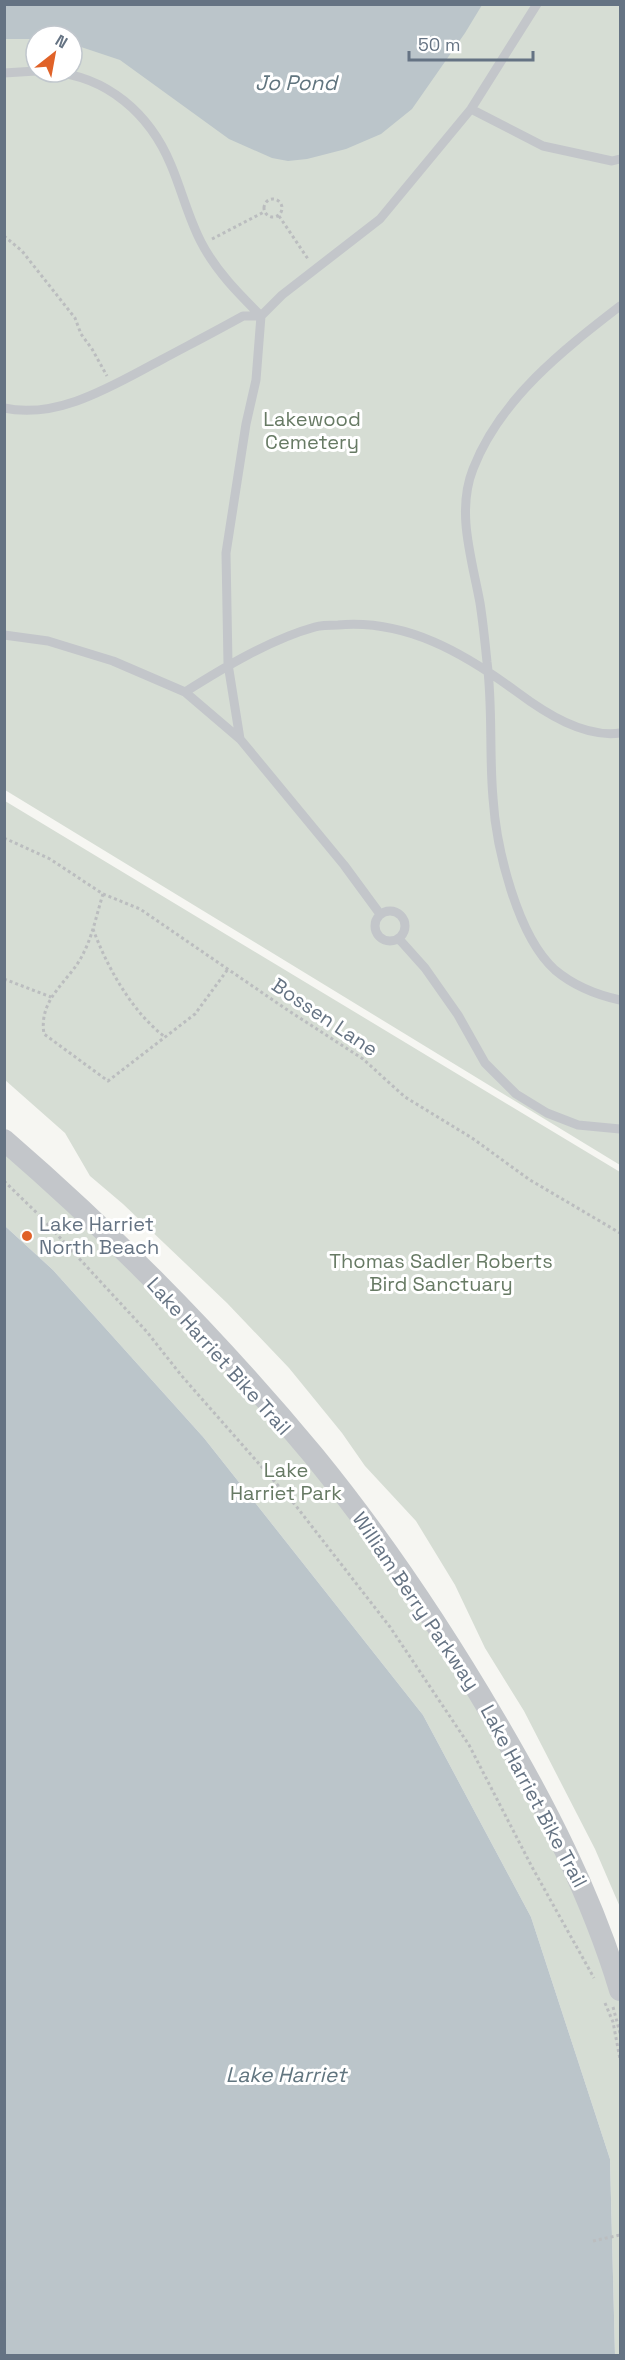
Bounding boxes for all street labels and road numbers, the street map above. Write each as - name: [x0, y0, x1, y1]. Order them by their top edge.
- street label: Bossen Lane: [267, 972, 383, 1062]
- street label: Lake Harriet Bike Trail: [141, 1272, 297, 1440]
- street label: William Berry Parkway: [347, 1507, 485, 1695]
- street label: Lake Harriet Bike Trail: [475, 1700, 593, 1892]

